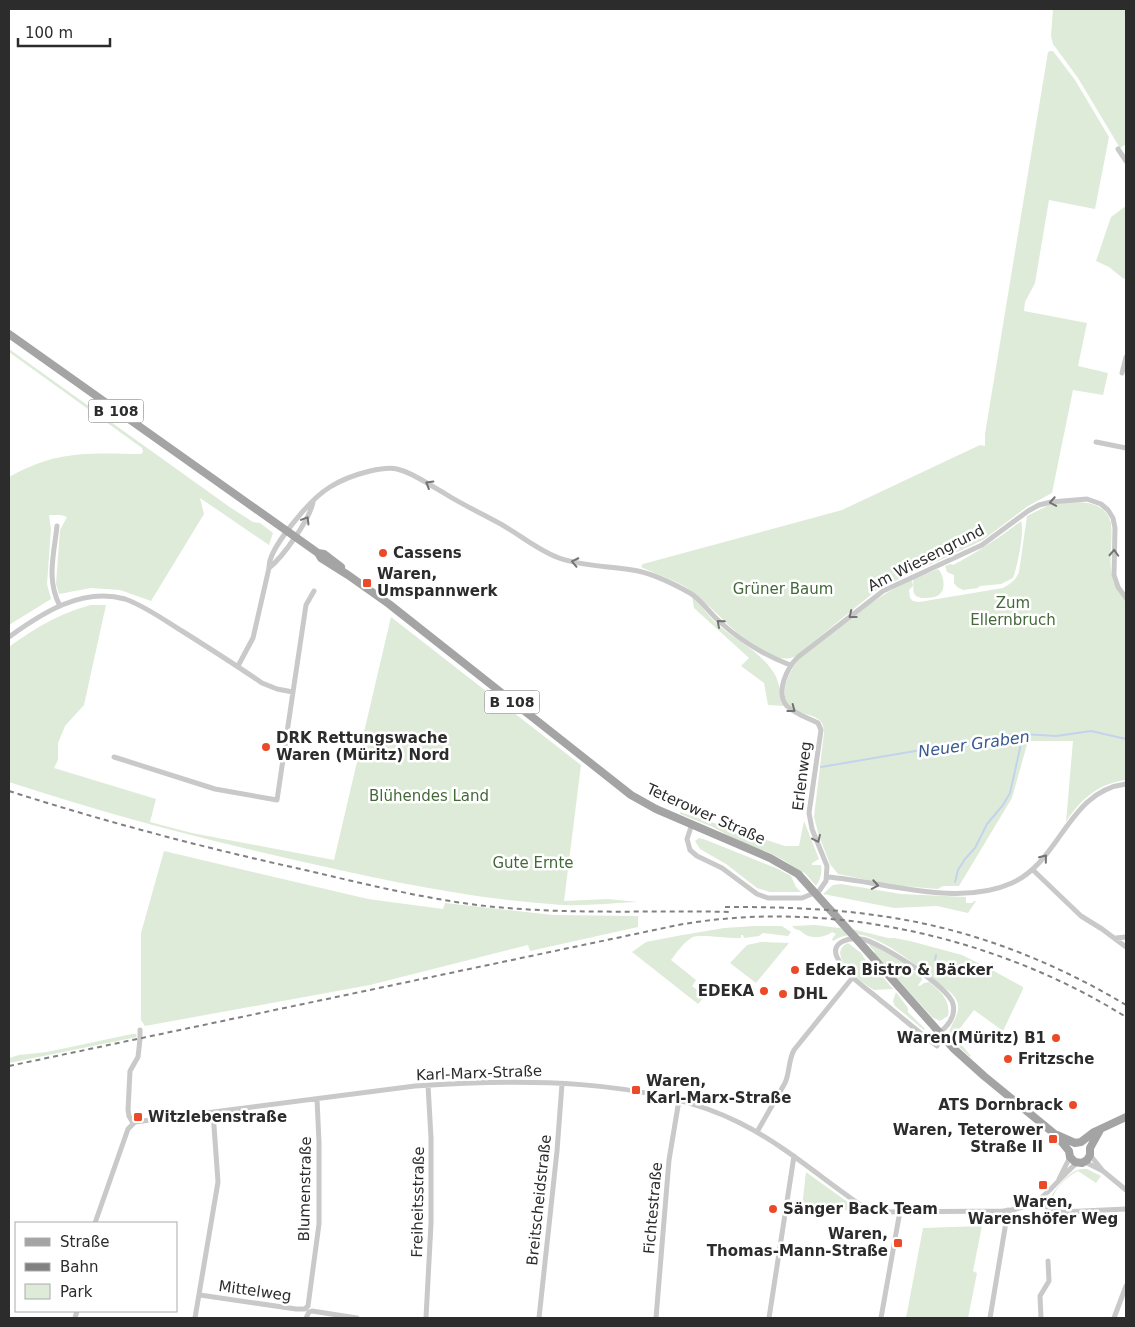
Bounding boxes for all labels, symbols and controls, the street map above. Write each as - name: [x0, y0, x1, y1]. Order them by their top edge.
- scale bar: [18, 15, 110, 47]
- text: 100 m: [25, 24, 73, 42]
- road number: B 108: [88, 400, 144, 422]
- one-way arrow: [425, 481, 434, 491]
- one-way arrow: [1049, 496, 1057, 506]
- one-way arrow: [299, 516, 309, 525]
- street label: Am Wiesengrund: [865, 521, 987, 595]
- place label: Cassens: [393, 544, 462, 562]
- marker: Cassens: [377, 547, 389, 559]
- one-way arrow: [1108, 549, 1119, 557]
- one-way arrow: [571, 557, 580, 568]
- place label: Waren, Umspannwerk: [377, 565, 498, 600]
- marker: Waren, Umspannwerk: [361, 577, 373, 589]
- park label: Grüner Baum: [733, 580, 833, 598]
- park label: Zum Ellernbruch: [970, 594, 1056, 629]
- one-way arrow: [849, 609, 858, 617]
- one-way arrow: [717, 620, 726, 629]
- road number: B 108: [484, 690, 540, 714]
- one-way arrow: [786, 703, 795, 711]
- water label: Neuer Graben: [917, 727, 1031, 761]
- place label: DRK Rettungswache Waren (Müritz) Nord: [276, 729, 450, 764]
- street label: Erlenweg: [789, 740, 815, 812]
- marker: DRK Rettungswache Waren (Müritz) Nord: [260, 741, 272, 753]
- street label: Teterower Straße: [643, 779, 768, 848]
- park label: Blühendes Land: [369, 787, 489, 805]
- one-way arrow: [810, 834, 821, 843]
- park label: Gute Ernte: [492, 854, 574, 872]
- one-way arrow: [1039, 854, 1048, 863]
- one-way arrow: [871, 879, 880, 889]
- place label: Edeka Bistro & Bäcker: [805, 961, 994, 979]
- marker: Edeka Bistro & Bäcker: [789, 964, 801, 976]
- place label: EDEKA: [698, 982, 754, 1000]
- marker: EDEKA: [758, 985, 770, 997]
- place label: DHL: [793, 985, 828, 1003]
- marker: DHL: [777, 988, 789, 1000]
- place label: Waren(Müritz) B1: [897, 1029, 1046, 1047]
- marker: Waren(Müritz) B1: [1050, 1032, 1062, 1044]
- place label: Fritzsche: [1018, 1050, 1094, 1068]
- marker: Fritzsche: [1002, 1053, 1014, 1065]
- street label: Karl-Marx-Straße: [416, 1062, 542, 1084]
- place label: Waren, Karl-Marx-Straße: [646, 1072, 791, 1107]
- marker: Waren, Karl-Marx-Straße: [630, 1084, 642, 1096]
- place label: ATS Dornbrack: [938, 1096, 1064, 1114]
- marker: ATS Dornbrack: [1067, 1099, 1079, 1111]
- place label: Witzlebenstraße: [148, 1108, 287, 1126]
- marker: Witzlebenstraße: [132, 1111, 144, 1123]
- place label: Waren, Teterower Straße II: [893, 1121, 1044, 1156]
- marker: Waren, Teterower Straße II: [1047, 1133, 1059, 1145]
- street label: Breitscheidstraße: [523, 1134, 555, 1266]
- street label: Blumenstraße: [295, 1136, 315, 1242]
- street label: Freiheitsstraße: [408, 1146, 428, 1258]
- street label: Fichtestraße: [640, 1161, 666, 1255]
- marker: Waren, Warenshöfer Weg: [1037, 1179, 1049, 1191]
- place label: Waren, Warenshöfer Weg: [968, 1193, 1118, 1228]
- place label: Sänger Back Team: [783, 1200, 938, 1218]
- marker: Sänger Back Team: [767, 1203, 779, 1215]
- legend: [15, 1222, 178, 1312]
- place label: Waren, Thomas-Mann-Straße: [707, 1225, 888, 1260]
- text: Straße: [60, 1233, 109, 1251]
- marker: Waren, Thomas-Mann-Straße: [892, 1237, 904, 1249]
- text: Bahn: [60, 1258, 99, 1276]
- street label: Mittelweg: [217, 1277, 293, 1305]
- text: Park: [60, 1283, 93, 1301]

